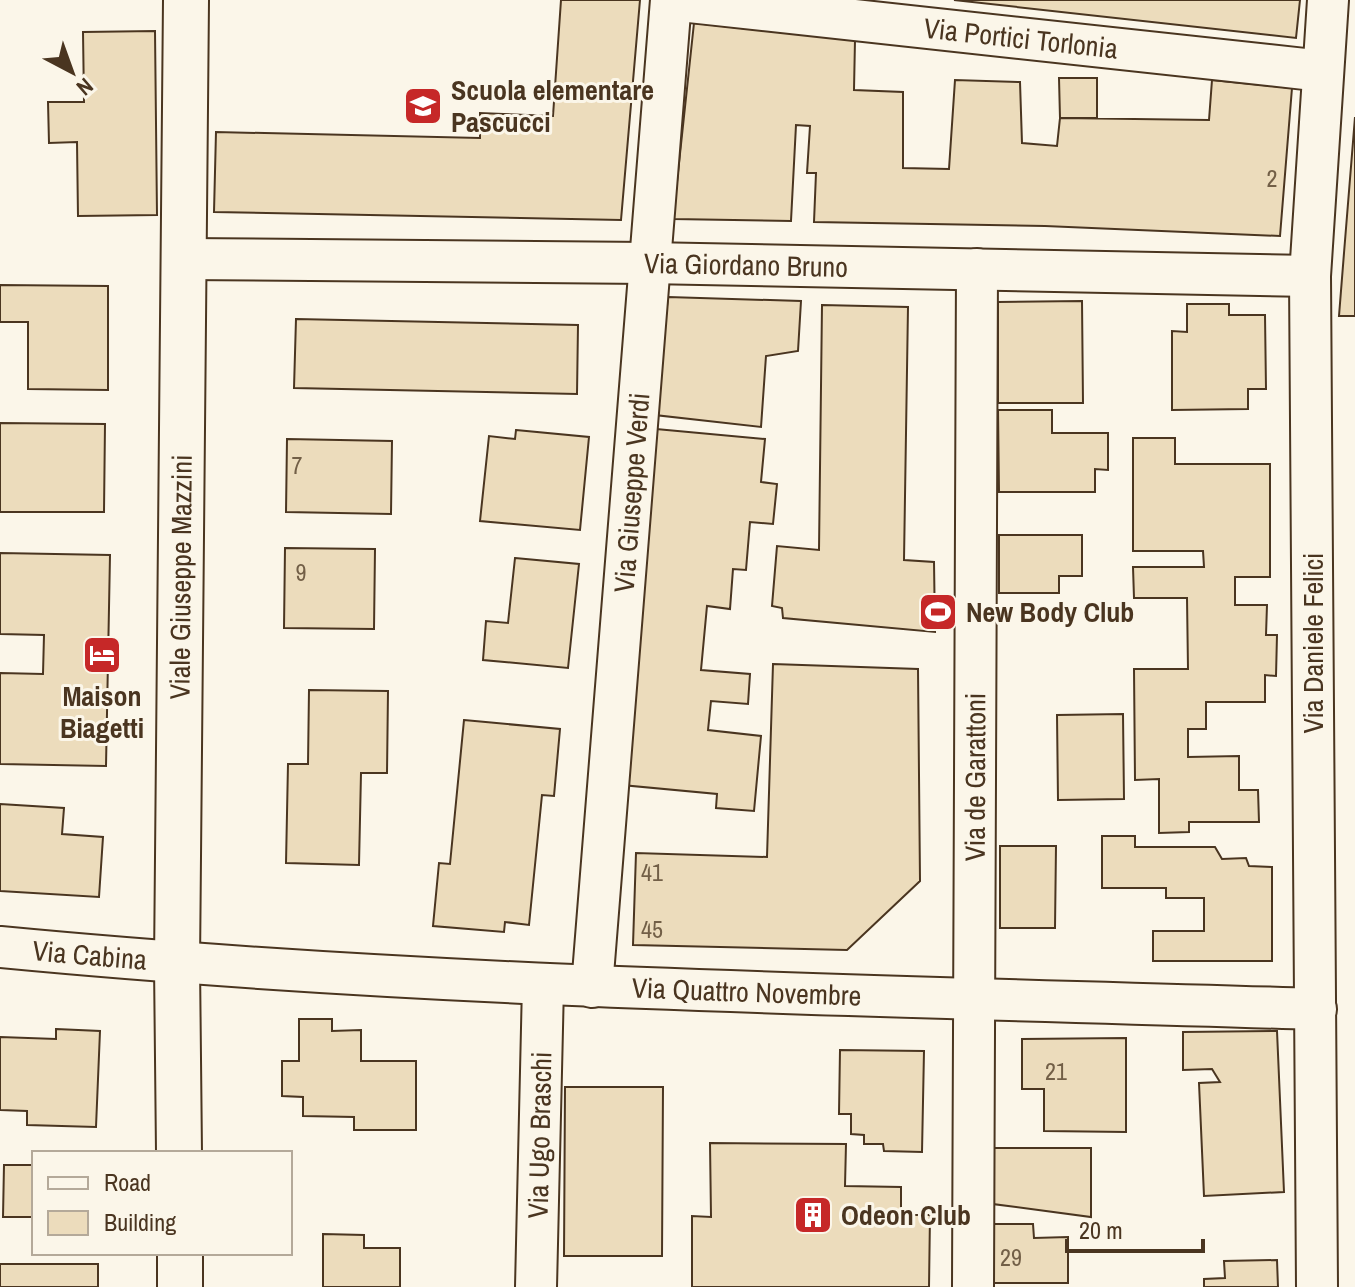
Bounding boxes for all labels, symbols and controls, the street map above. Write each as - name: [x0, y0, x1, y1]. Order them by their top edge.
- street label: Via Portici Torlonia: [922, 9, 1120, 68]
- north arrow: [32, 32, 112, 112]
- text: N: [70, 71, 100, 103]
- place label: Scuola elementare Pascucci: [451, 71, 654, 141]
- school or university icon: Scuola elementare Pascucci: [402, 85, 444, 127]
- house number: 2: [1267, 162, 1277, 194]
- street label: Via Giordano Bruno: [644, 244, 848, 286]
- street label: Via Giuseppe Verdi: [605, 391, 659, 594]
- house number: 7: [292, 449, 303, 481]
- street label: Viale Giuseppe Mazzini: [160, 454, 201, 700]
- street label: Via Daniele Felici: [1294, 553, 1332, 734]
- house number: 9: [296, 556, 306, 588]
- sports icon: New Body Club: [917, 591, 959, 633]
- place label: New Body Club: [966, 593, 1134, 631]
- hotel icon: Maison Biagetti: [81, 634, 123, 676]
- place label: Maison Biagetti: [60, 677, 144, 747]
- street label: Via de Garattoni: [956, 693, 994, 861]
- house number: 41: [641, 856, 663, 888]
- house number: 45: [641, 913, 663, 945]
- street label: Via Cabina: [31, 931, 148, 979]
- street label: Via Quattro Novembre: [631, 969, 862, 1015]
- street label: Via Ugo Braschi: [519, 1051, 560, 1219]
- house number: 21: [1045, 1055, 1067, 1087]
- legend: [32, 1151, 292, 1255]
- text: Road: [104, 1166, 151, 1198]
- building icon: Odeon Club: [792, 1194, 834, 1236]
- place label: Odeon Club: [841, 1196, 971, 1234]
- scale bar: [1067, 1203, 1203, 1253]
- text: Building: [104, 1206, 176, 1238]
- text: 20 m: [1079, 1214, 1123, 1246]
- house number: 29: [1000, 1241, 1022, 1273]

